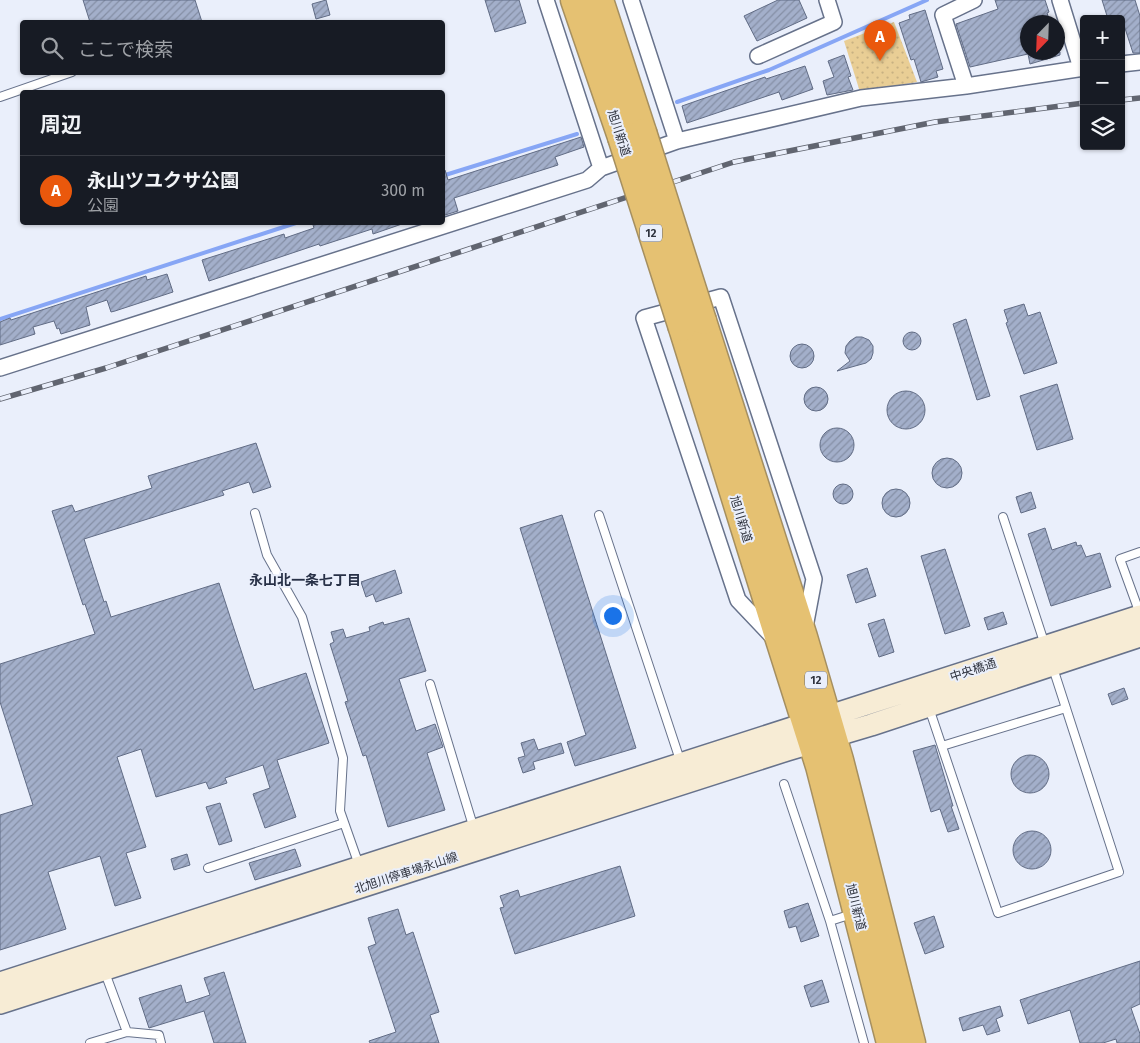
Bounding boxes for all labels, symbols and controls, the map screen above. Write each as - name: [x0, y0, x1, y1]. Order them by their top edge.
- north arrow: [1020, 15, 1065, 60]
- map controls: [1080, 15, 1125, 150]
- button: +: [1080, 15, 1125, 60]
- search box: [20, 20, 445, 75]
- pin: A: [864, 20, 896, 61]
- icon: search: [38, 34, 66, 62]
- text: ここで検索: [78, 38, 173, 61]
- button: −: [1080, 60, 1125, 105]
- button: layers: [1080, 105, 1125, 150]
- street label: 旭川新道: [605, 108, 633, 158]
- text: 周辺: [40, 112, 82, 138]
- text: 永山ツユクサ公園: [87, 169, 239, 192]
- text: A: [51, 181, 61, 200]
- text: 300 m: [381, 181, 425, 200]
- text: 公園: [87, 196, 119, 215]
- road number: 12: [640, 224, 662, 242]
- street label: 旭川新道: [727, 494, 755, 544]
- district label: 永山北一条七丁目: [249, 572, 361, 589]
- your location: [600, 603, 626, 629]
- street label: 中央橋通: [948, 656, 998, 684]
- road number: 12: [805, 672, 827, 688]
- street label: 北旭川停車場永山線: [352, 850, 460, 896]
- street label: 旭川新道: [843, 882, 869, 932]

